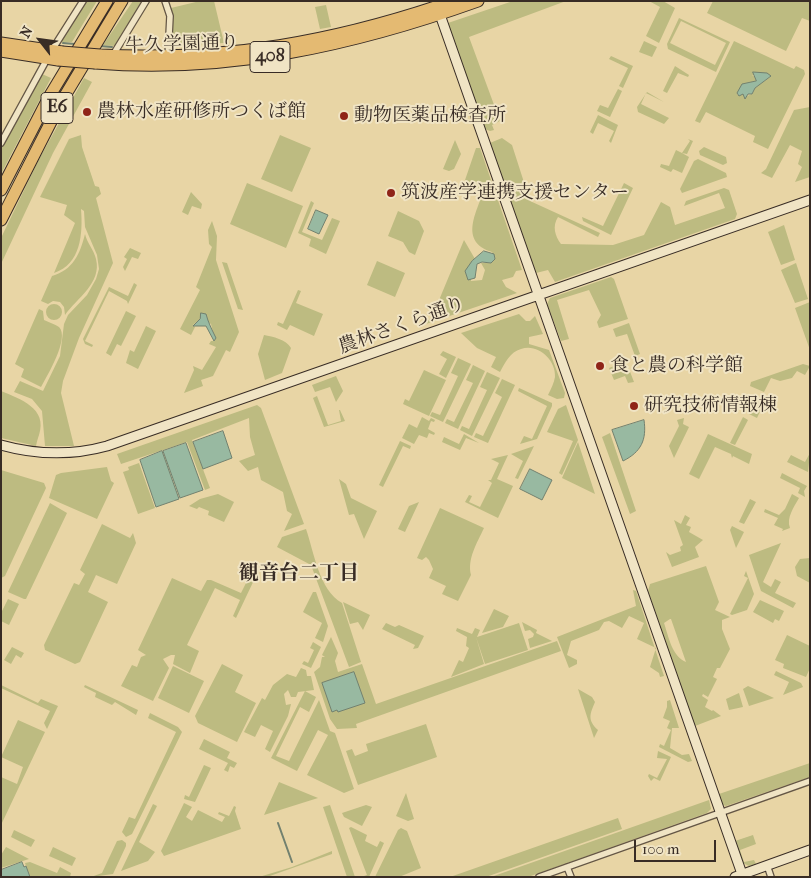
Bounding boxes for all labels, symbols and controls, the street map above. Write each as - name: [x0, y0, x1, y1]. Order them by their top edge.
- north arrow: [15, 15, 65, 65]
- text: N: [17, 23, 37, 41]
- street label: 牛久学園通り: [125, 32, 239, 58]
- road number: 408: [250, 42, 290, 72]
- road number: E6: [41, 92, 73, 124]
- place label: 農林水産研修所つくば館: [97, 101, 306, 123]
- place label: 動物医薬品検査所: [354, 105, 506, 127]
- marker: 農林水産研修所つくば館: [81, 106, 93, 118]
- marker: 動物医薬品検査所: [338, 110, 350, 122]
- place label: 筑波産学連携支援センター: [401, 182, 629, 204]
- marker: 筑波産学連携支援センター: [385, 187, 397, 199]
- street label: 農林さくら通り: [336, 293, 468, 359]
- place label: 食と農の科学館: [610, 355, 743, 377]
- marker: 食と農の科学館: [594, 360, 606, 372]
- place label: 研究技術情報棟: [644, 395, 777, 417]
- marker: 研究技術情報棟: [628, 400, 640, 412]
- district label: 観音台二丁目: [239, 562, 359, 586]
- scale bar: [636, 830, 718, 862]
- text: 100 m: [642, 840, 680, 858]

